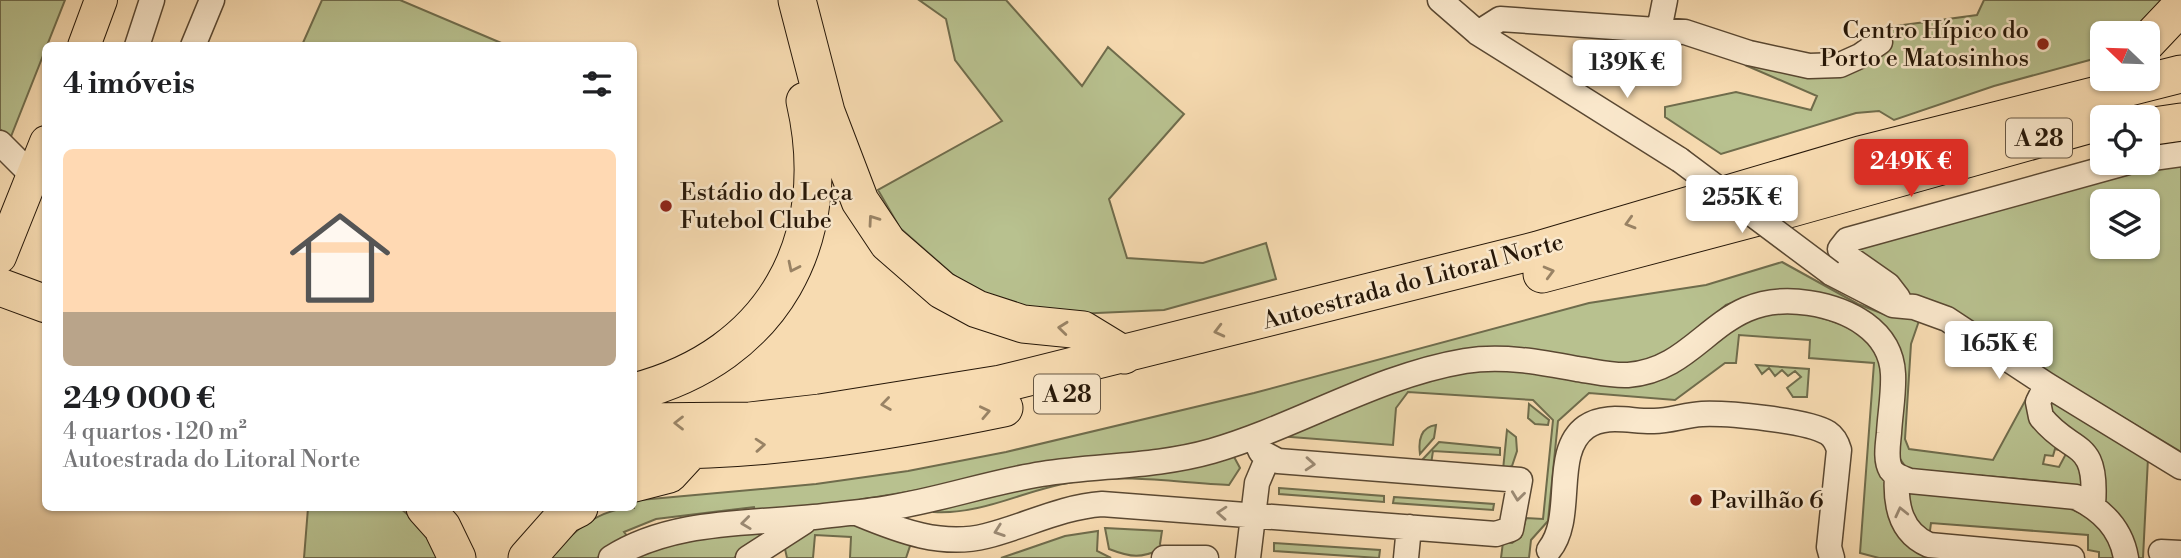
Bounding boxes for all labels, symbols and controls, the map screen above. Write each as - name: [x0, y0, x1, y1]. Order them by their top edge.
- place label: Centro Hípico do Porto e Matosinhos: [1820, 16, 2029, 74]
- north arrow: [2090, 21, 2160, 91]
- map controls: [2090, 21, 2160, 259]
- marker: Centro Hípico do Porto e Matosinhos: [2035, 36, 2051, 52]
- pin: 139K €: [1570, 41, 1684, 100]
- text: 139K €: [1589, 49, 1665, 77]
- text: 4 imóveis: [63, 65, 195, 103]
- icon: filters: [578, 65, 616, 103]
- button: locate: [2090, 105, 2160, 175]
- road number: A 28: [2006, 119, 2072, 158]
- pin: 249K €: [1854, 140, 1968, 199]
- text: 249K €: [1870, 148, 1952, 176]
- pin: 255K €: [1685, 176, 1799, 235]
- place label: Estádio do Leça Futebol Clube: [680, 178, 853, 236]
- text: 255K €: [1702, 184, 1782, 212]
- button: layers: [2090, 189, 2160, 259]
- icon: home: [277, 195, 403, 321]
- marker: Estádio do Leça Futebol Clube: [658, 198, 674, 214]
- one-way arrow: [1625, 214, 1637, 229]
- one-way arrow: [868, 215, 881, 228]
- street label: Autoestrada do Litoral Norte: [1259, 227, 1567, 337]
- one-way arrow: [787, 260, 801, 272]
- one-way arrow: [1543, 266, 1555, 280]
- one-way arrow: [1057, 321, 1068, 336]
- pin: 165K €: [1942, 322, 2056, 381]
- one-way arrow: [1213, 323, 1225, 337]
- text: 165K €: [1961, 330, 2037, 358]
- road number: A 28: [1034, 374, 1100, 414]
- text: 249 000 €: [63, 380, 216, 418]
- one-way arrow: [880, 396, 892, 411]
- one-way arrow: [979, 406, 991, 421]
- one-way arrow: [673, 415, 684, 431]
- text: 4 quartos · 120 m²: [63, 418, 247, 446]
- one-way arrow: [754, 438, 765, 453]
- text: Autoestrada do Litoral Norte: [63, 446, 360, 474]
- one-way arrow: [1305, 456, 1316, 471]
- place label: Pavilhão 6: [1710, 486, 1824, 516]
- one-way arrow: [1511, 490, 1526, 502]
- marker: Pavilhão 6: [1688, 492, 1704, 508]
- one-way arrow: [1216, 506, 1227, 521]
- one-way arrow: [1895, 506, 1909, 518]
- one-way arrow: [740, 515, 752, 530]
- one-way arrow: [993, 523, 1005, 537]

